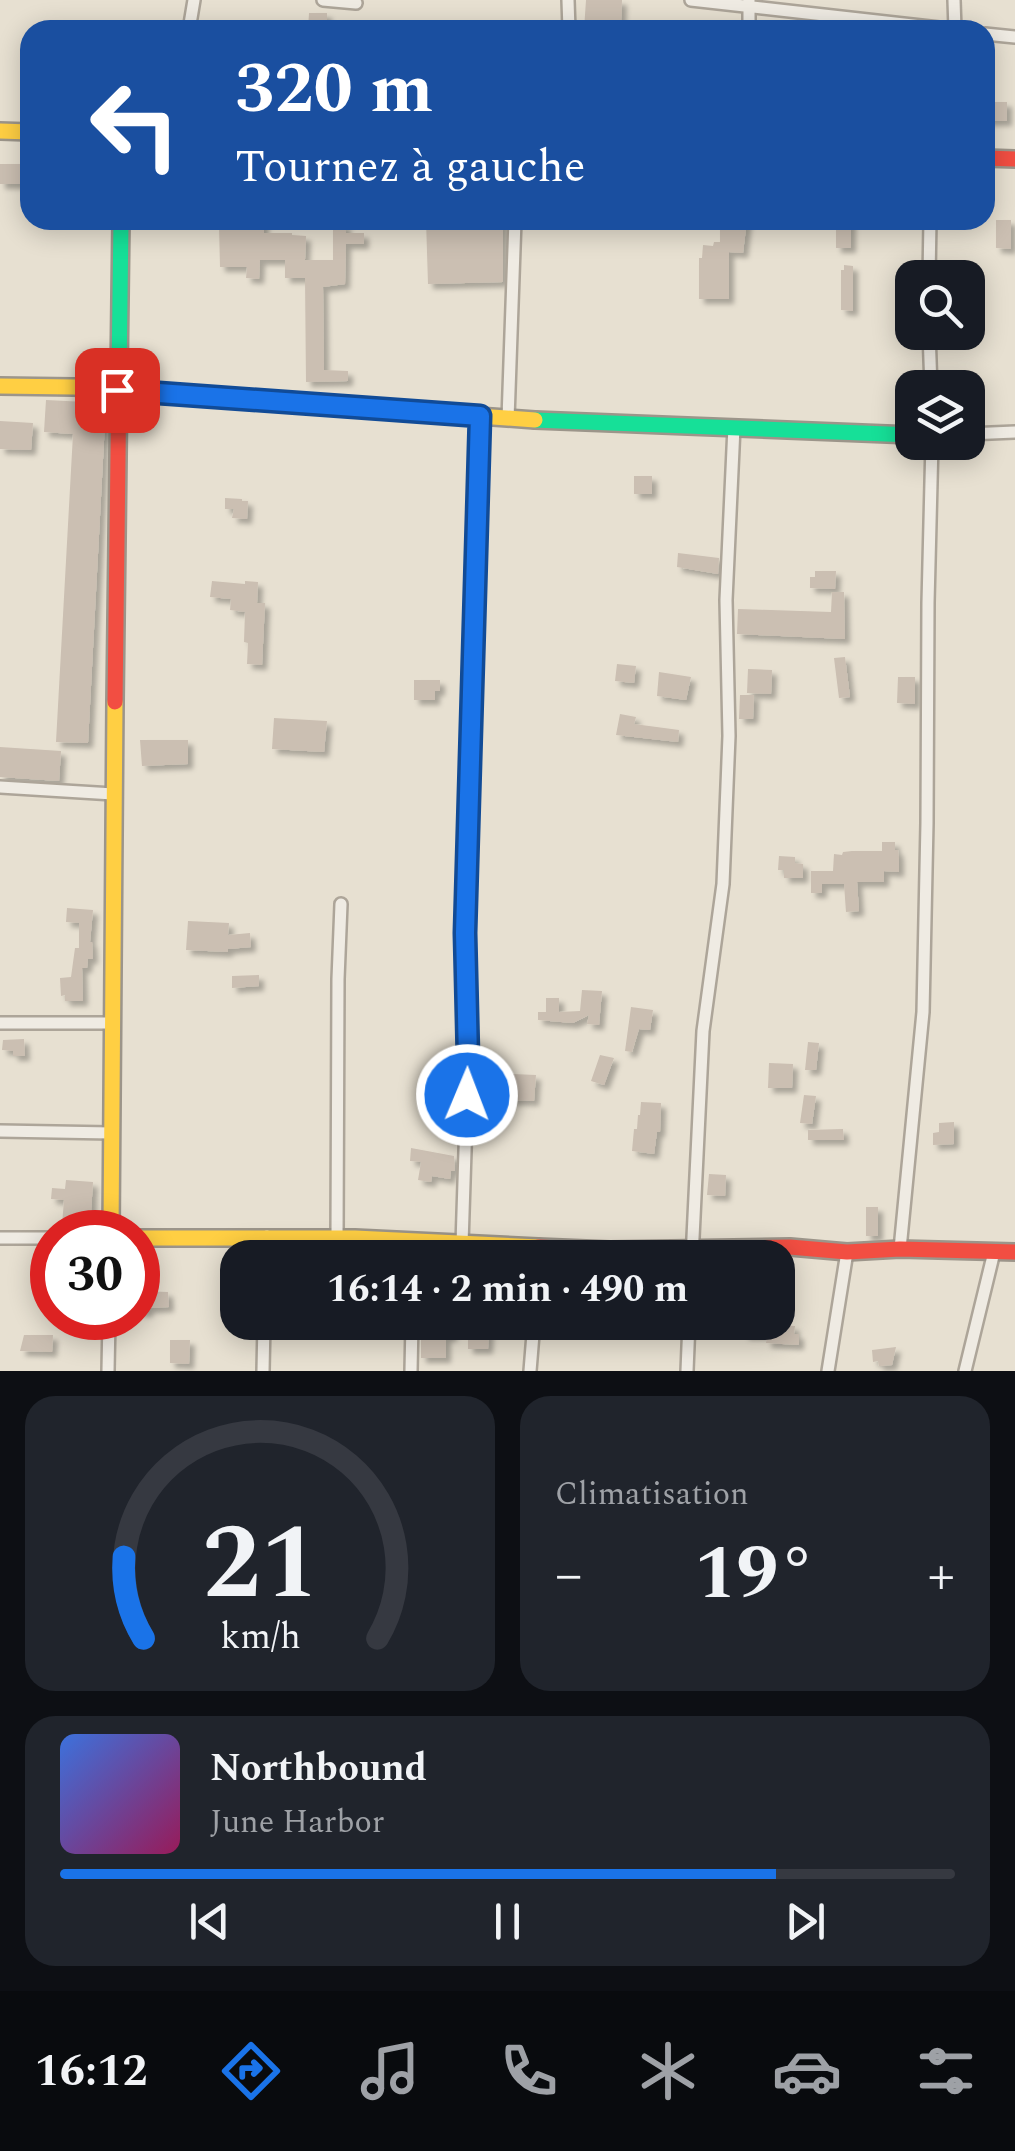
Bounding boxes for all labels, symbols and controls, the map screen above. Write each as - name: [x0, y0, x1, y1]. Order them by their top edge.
- text: 320 m: [235, 37, 433, 143]
- icon: left: [70, 60, 200, 190]
- text: Tournez à gauche: [235, 133, 586, 202]
- map controls: [895, 260, 985, 460]
- button: search: [895, 260, 985, 350]
- pin: [75, 348, 160, 433]
- icon: arrive: [90, 363, 145, 418]
- button: layers: [895, 370, 985, 460]
- position arrow: [415, 1043, 519, 1147]
- speed limit sign: 30: [30, 1210, 160, 1340]
- text: 16:14 · 2 min · 490 m: [327, 1261, 688, 1319]
- text: Climatisation: [555, 1470, 749, 1519]
- text: 21: [202, 1486, 318, 1644]
- text: 19°: [694, 1518, 816, 1632]
- text: −: [555, 1534, 583, 1617]
- text: +: [927, 1534, 955, 1617]
- text: km/h: [220, 1610, 300, 1665]
- text: Northbound: [210, 1740, 427, 1798]
- text: June Harbor: [210, 1798, 385, 1847]
- icon: previous: [182, 1894, 237, 1949]
- icon: pause: [480, 1894, 535, 1949]
- icon: next: [778, 1894, 833, 1949]
- icon: directions: [216, 2036, 286, 2106]
- icon: music: [355, 2036, 425, 2106]
- icon: phone: [494, 2036, 564, 2106]
- icon: climate: [633, 2036, 703, 2106]
- icon: car: [772, 2036, 842, 2106]
- icon: filters: [911, 2036, 981, 2106]
- text: 16:12: [34, 2037, 147, 2106]

